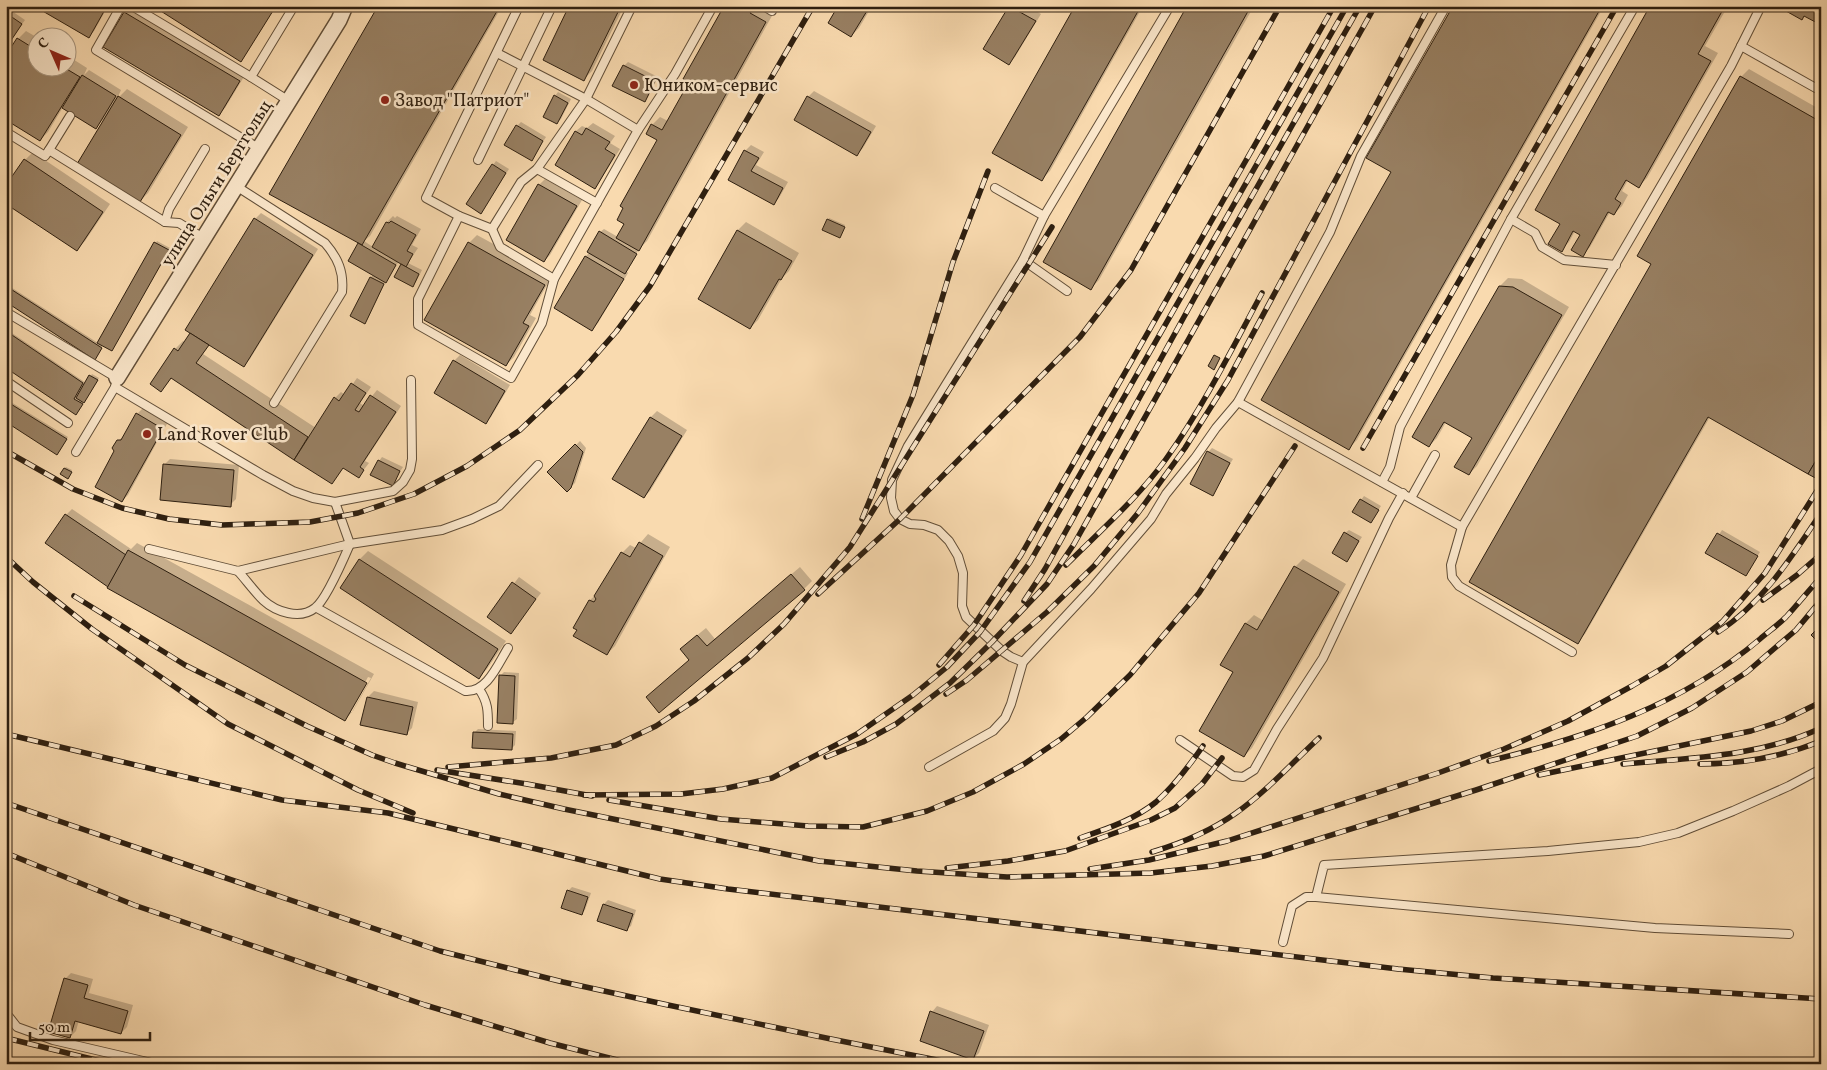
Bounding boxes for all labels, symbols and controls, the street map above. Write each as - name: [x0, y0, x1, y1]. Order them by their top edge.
- north arrow: [28, 28, 78, 78]
- text: С: [34, 34, 54, 54]
- place label: Юником-сервис: [644, 74, 778, 99]
- marker: Юником-сервис: [628, 79, 640, 91]
- place label: Завод "Патриот": [395, 89, 529, 114]
- marker: Завод "Патриот": [379, 94, 391, 106]
- street label: улица Ольги Берггольц: [156, 95, 279, 272]
- place label: Land Rover Club: [157, 423, 288, 448]
- marker: Land Rover Club: [141, 428, 153, 440]
- scale bar: [30, 1010, 150, 1042]
- text: 50 m: [38, 1018, 70, 1039]

